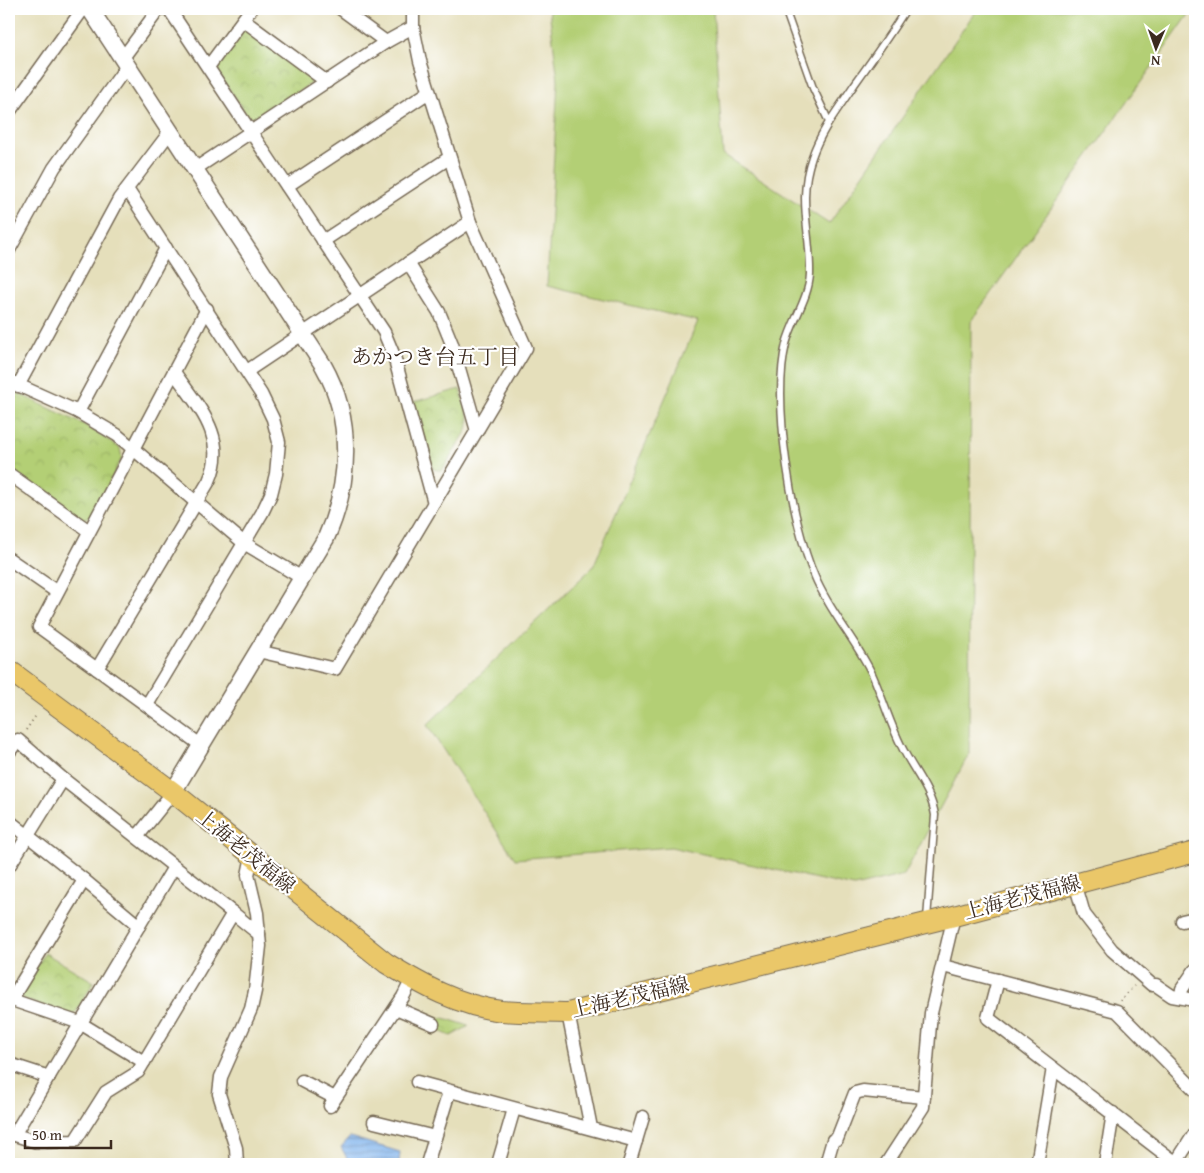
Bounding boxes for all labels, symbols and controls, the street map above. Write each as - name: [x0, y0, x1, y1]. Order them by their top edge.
- north arrow: [1132, 22, 1182, 72]
- text: N: [1150, 51, 1161, 71]
- district label: あかつき台五丁目: [351, 341, 519, 372]
- street label: 上海老茂福線: [191, 802, 302, 900]
- street label: 上海老茂福線: [960, 867, 1084, 926]
- street label: 上海老茂福線: [568, 969, 692, 1024]
- scale bar: [25, 1118, 111, 1150]
- text: 50 m: [32, 1124, 63, 1145]

